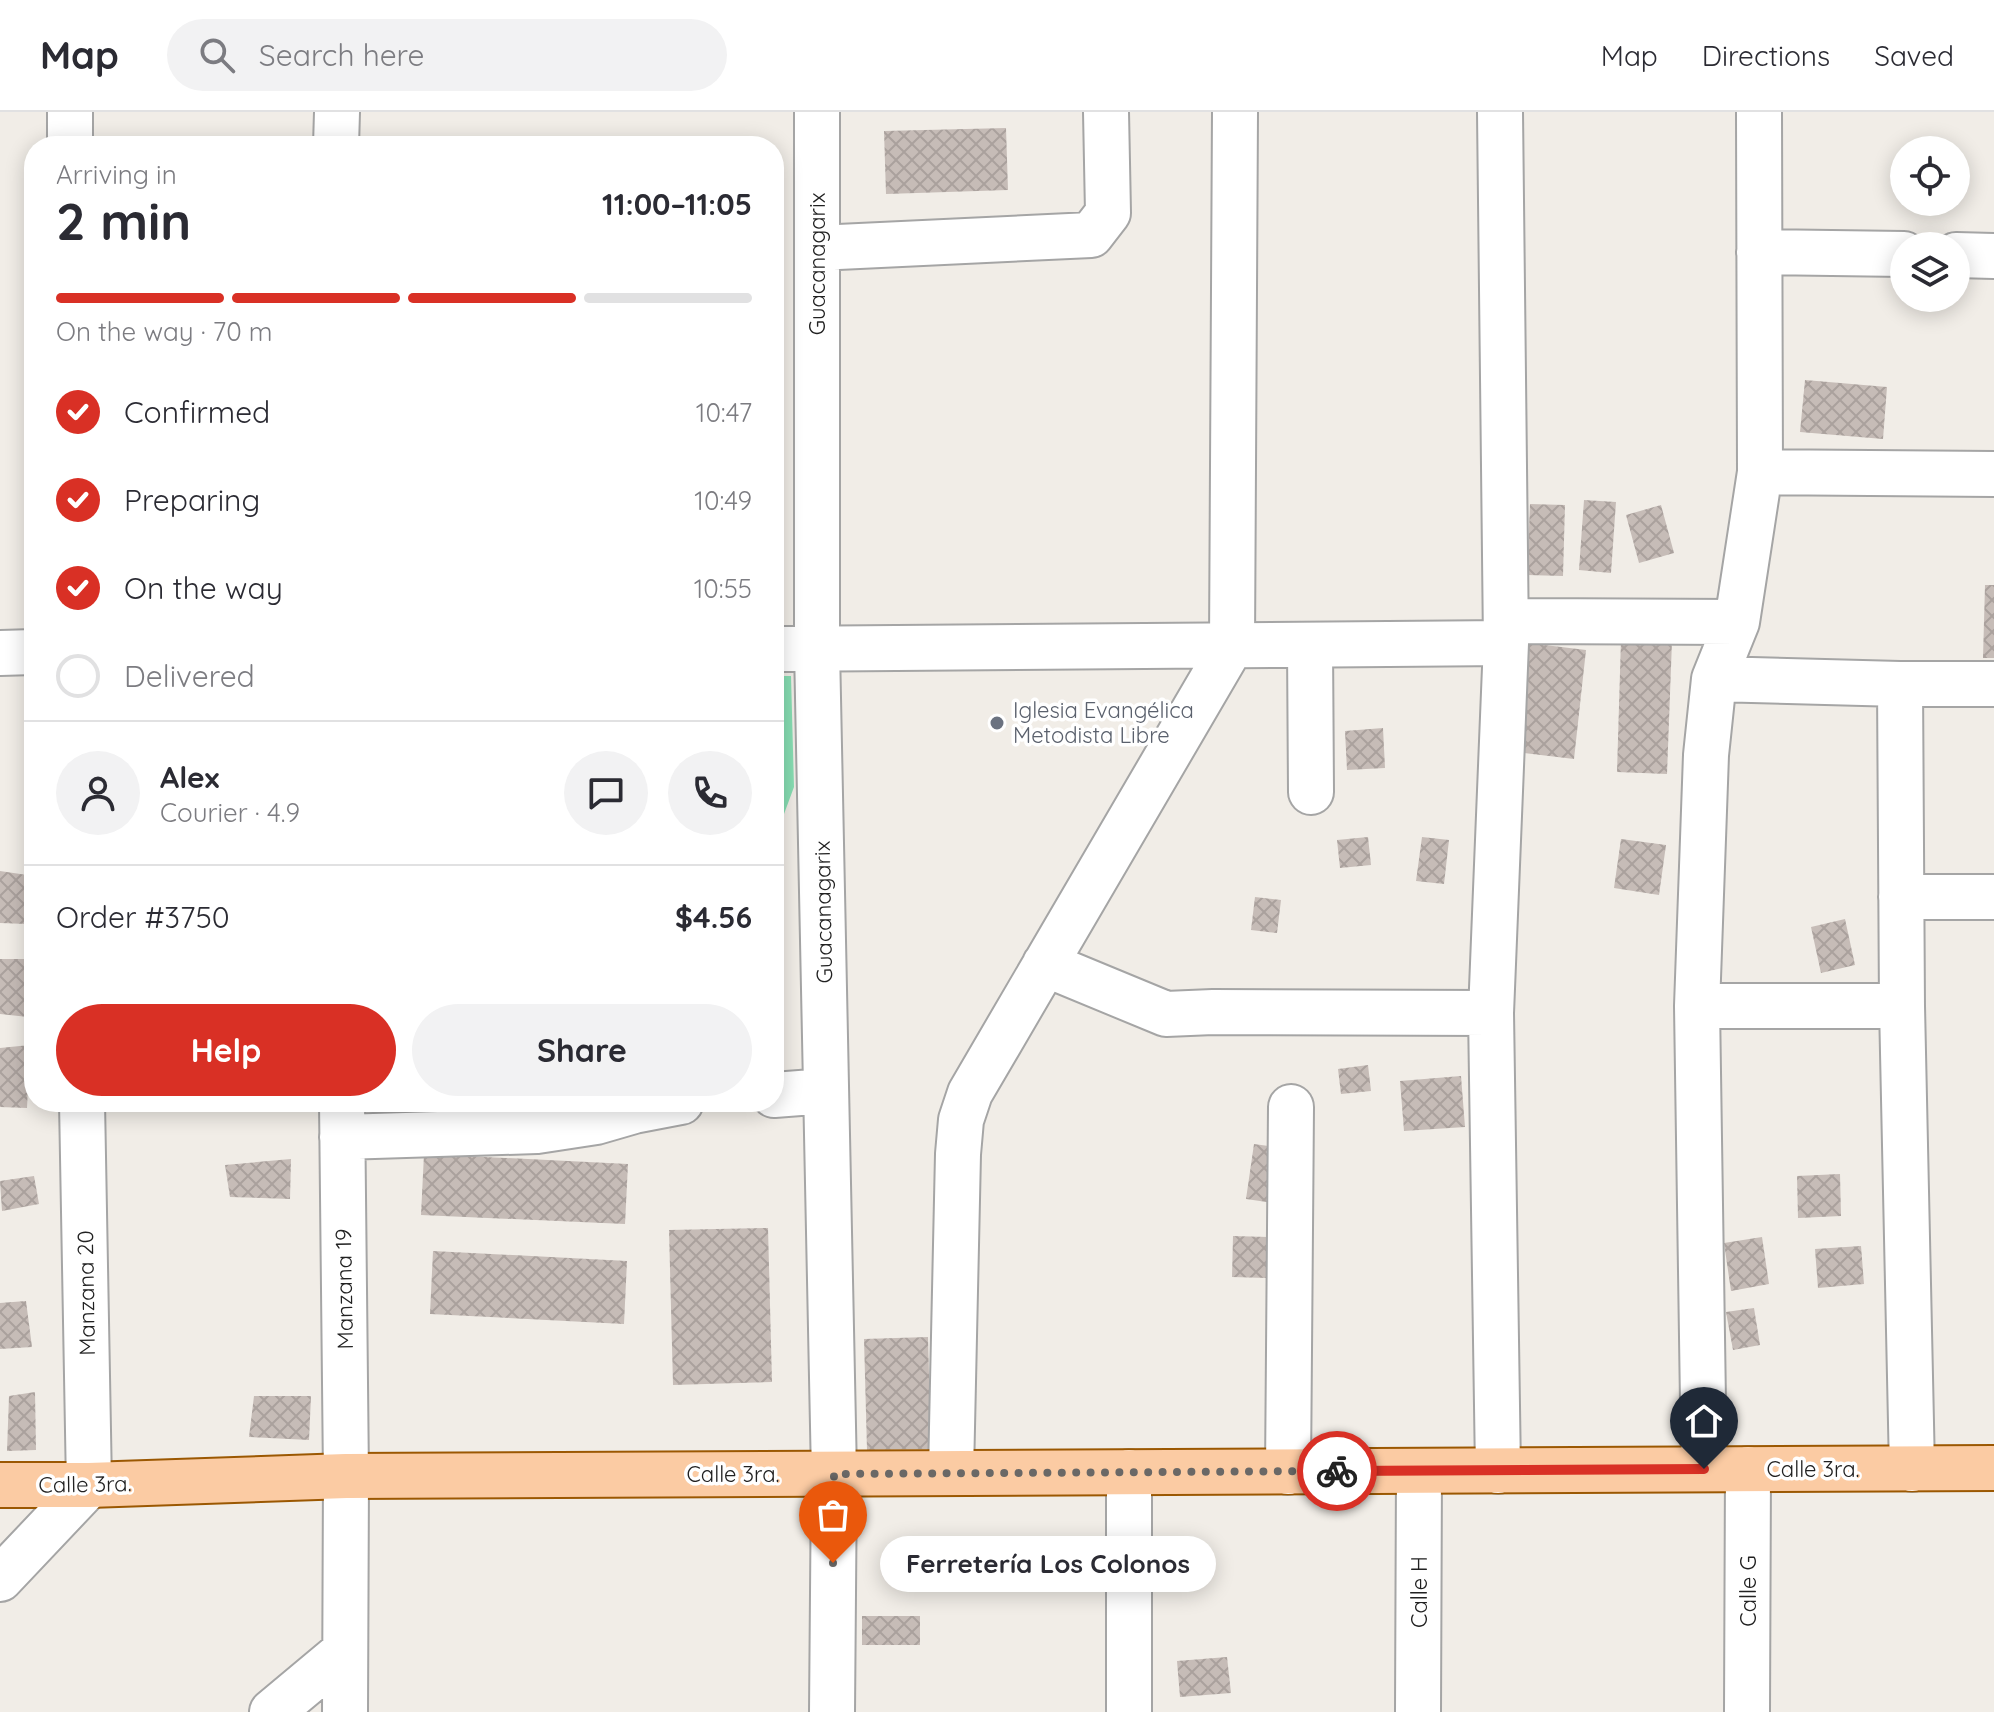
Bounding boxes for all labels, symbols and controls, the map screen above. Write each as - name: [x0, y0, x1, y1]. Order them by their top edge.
- search box: [167, 19, 727, 91]
- text: Map: [40, 31, 119, 79]
- icon: search: [195, 33, 239, 77]
- text: Search here: [259, 36, 424, 74]
- text: Map: [1601, 38, 1658, 73]
- text: Directions: [1702, 38, 1830, 73]
- text: Saved: [1874, 38, 1954, 73]
- map controls: [1890, 136, 1970, 312]
- button: locate: [1890, 136, 1970, 216]
- text: Arriving in: [56, 158, 177, 191]
- text: 11:00–11:05: [602, 185, 752, 223]
- text: 2 min: [56, 188, 191, 253]
- street label: Guacanagarix: [803, 193, 831, 335]
- button: layers: [1890, 232, 1970, 312]
- text: On the way · 70 m: [56, 315, 272, 348]
- icon: check: [56, 390, 100, 434]
- text: Confirmed: [124, 393, 270, 431]
- text: 10:47: [696, 396, 752, 429]
- icon: check: [56, 478, 100, 522]
- text: Preparing: [124, 481, 260, 519]
- text: 10:49: [694, 484, 752, 517]
- icon: check: [56, 566, 100, 610]
- text: On the way: [124, 569, 283, 607]
- text: 10:55: [694, 572, 752, 605]
- text: Delivered: [124, 657, 255, 695]
- place label: Iglesia Evangélica Metodista Libre: [1013, 696, 1194, 749]
- marker: Iglesia Evangélica Metodista Libre: [988, 714, 1006, 732]
- button: person: [56, 751, 140, 835]
- button: chat: [564, 751, 648, 835]
- button: phone: [668, 751, 752, 835]
- text: Alex: [160, 758, 219, 796]
- text: Courier · 4.9: [160, 796, 300, 829]
- street label: Guacanagarix: [808, 840, 838, 984]
- text: Order #3750: [56, 898, 230, 936]
- text: $4.56: [675, 898, 752, 936]
- button: Help: [56, 1004, 396, 1096]
- button: Share: [412, 1004, 752, 1096]
- street label: Manzana 19: [329, 1228, 359, 1350]
- street label: Manzana 20: [71, 1230, 101, 1356]
- pin: [1670, 1387, 1738, 1469]
- icon: home: [1682, 1399, 1726, 1443]
- courier: [1297, 1431, 1377, 1511]
- icon: bike: [1315, 1449, 1359, 1493]
- street label: Calle 3ra.: [1766, 1455, 1860, 1483]
- street label: Calle 3ra.: [686, 1460, 780, 1488]
- street label: Calle 3ra.: [38, 1469, 132, 1499]
- pin: [799, 1481, 867, 1563]
- icon: bag: [811, 1493, 855, 1537]
- callout: Ferretería Los Colonos: [881, 1535, 1217, 1591]
- text: Ferretería Los Colonos: [906, 1547, 1190, 1580]
- street label: Calle G: [1734, 1555, 1762, 1627]
- street label: Calle H: [1405, 1556, 1433, 1628]

